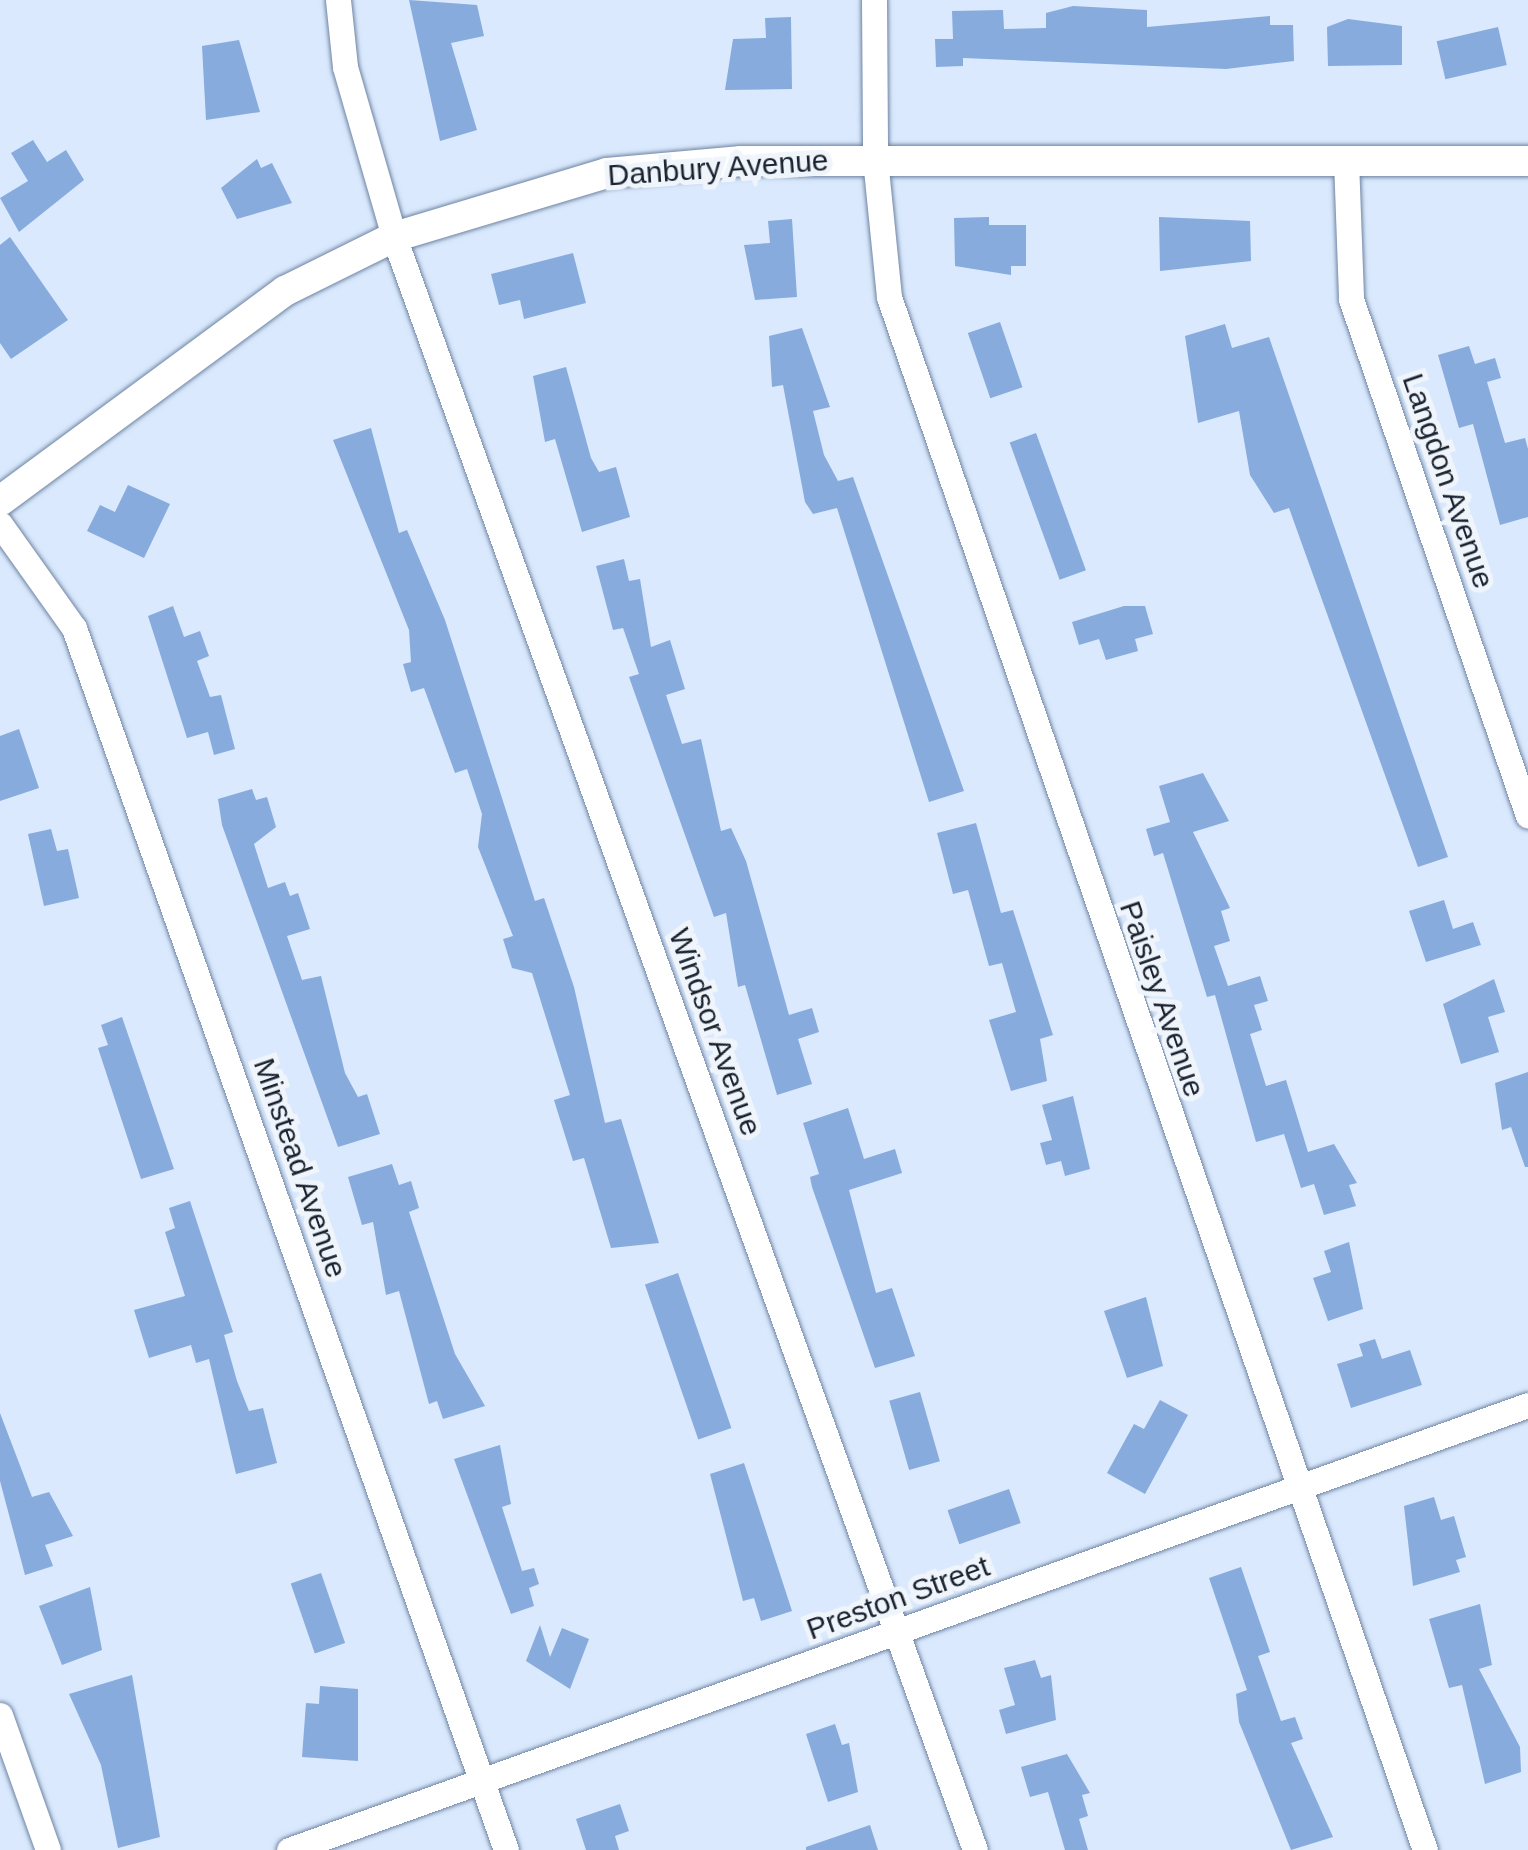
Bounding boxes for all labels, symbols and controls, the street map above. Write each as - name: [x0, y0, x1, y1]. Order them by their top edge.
- street label: Danbury Avenue: [606, 142, 830, 194]
- street label: Langdon Avenue: [1394, 368, 1502, 594]
- street label: Paisley Avenue: [1111, 896, 1213, 1102]
- street label: Windsor Avenue: [661, 923, 769, 1141]
- street label: Minstead Avenue: [245, 1053, 355, 1283]
- street label: Preston Street: [802, 1548, 994, 1648]

